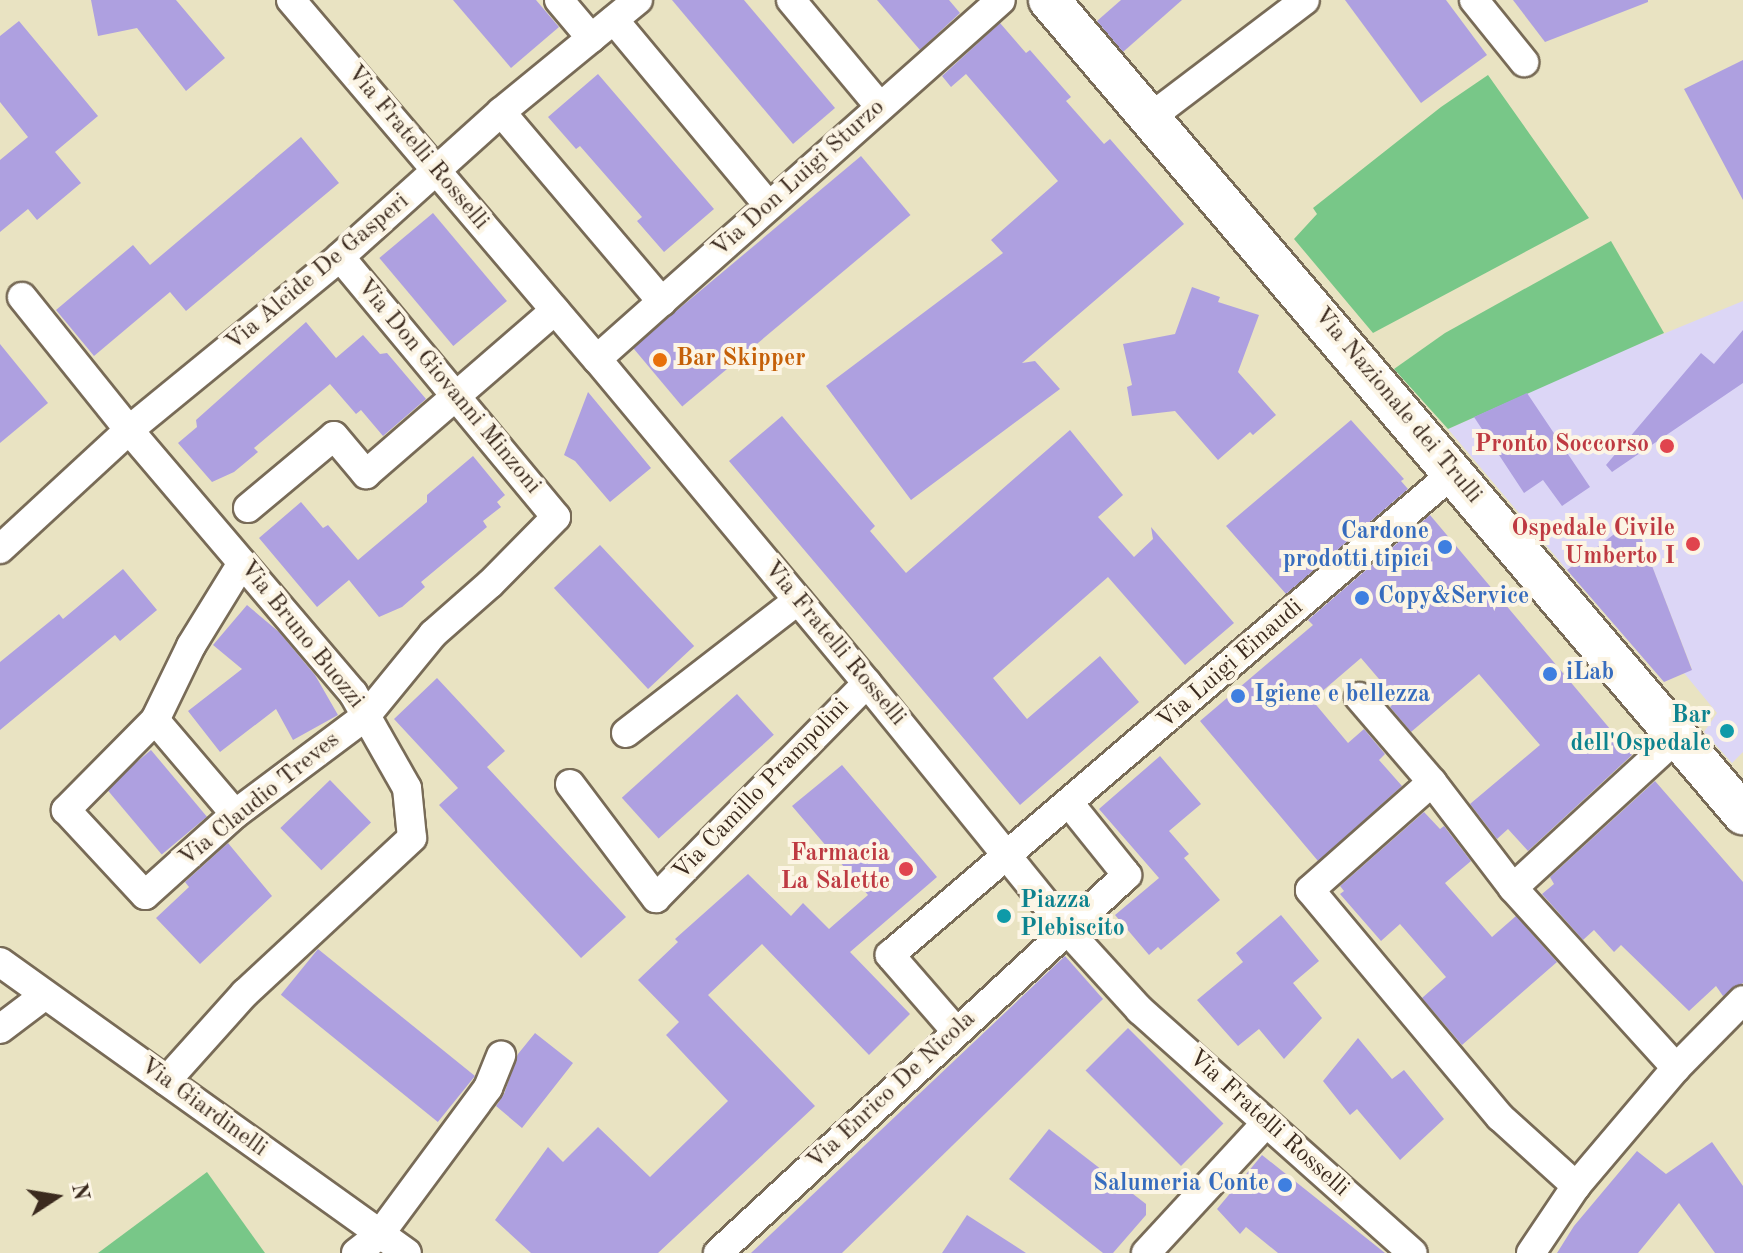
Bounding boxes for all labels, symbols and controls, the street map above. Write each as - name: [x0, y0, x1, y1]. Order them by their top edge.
- street label: Via Fratelli Rosselli: [340, 60, 494, 236]
- street label: Via Don Luigi Sturzo: [707, 94, 891, 264]
- street label: Via Alcide De Gasperi: [220, 188, 416, 358]
- street label: Via Don Giovanni Minzoni: [350, 274, 546, 500]
- street label: Via Nazionale dei Trulli: [1307, 302, 1487, 510]
- place label: Bar Skipper: [676, 346, 806, 374]
- marker: Bar Skipper: [651, 351, 669, 369]
- place label: Pronto Soccorso: [1474, 432, 1649, 460]
- marker: Pronto Soccorso: [1656, 435, 1678, 457]
- place label: Ospedale Civile Umberto I: [1511, 516, 1675, 572]
- place label: Cardone prodotti tipici: [1283, 519, 1429, 575]
- marker: Ospedale Civile Umberto I: [1682, 533, 1704, 555]
- marker: Cardone prodotti tipici: [1436, 538, 1454, 556]
- street label: Via Bruno Buozzi: [232, 555, 370, 715]
- street label: Via Fratelli Rosselli: [757, 556, 911, 732]
- place label: Copy&Service: [1378, 584, 1529, 612]
- marker: Copy&Service: [1353, 589, 1371, 607]
- street label: Via Luigi Einaudi: [1152, 594, 1310, 736]
- place label: iLab: [1566, 660, 1614, 688]
- marker: iLab: [1541, 665, 1559, 683]
- place label: Igiene e bellezza: [1254, 682, 1430, 710]
- marker: Igiene e bellezza: [1229, 687, 1247, 705]
- street label: Via Camillo Prampolini: [668, 693, 856, 887]
- place label: Bar dell'Ospedale: [1571, 703, 1711, 759]
- marker: Bar dell'Ospedale: [1718, 722, 1736, 740]
- street label: Via Claudio Treves: [174, 726, 346, 874]
- place label: Farmacia La Salette: [780, 841, 890, 897]
- marker: Farmacia La Salette: [897, 860, 915, 878]
- place label: Piazza Plebiscito: [1020, 888, 1125, 944]
- marker: Piazza Plebiscito: [995, 907, 1013, 925]
- street label: Via Enrico De Nicola: [802, 1006, 982, 1176]
- street label: Via Fratelli Rosselli: [1182, 1044, 1354, 1204]
- street label: Via Giardinelli: [134, 1052, 272, 1164]
- north arrow: [16, 1157, 96, 1237]
- place label: Salumeria Conte: [1093, 1171, 1269, 1199]
- marker: Salumeria Conte: [1276, 1176, 1294, 1194]
- text: N: [67, 1182, 92, 1203]

